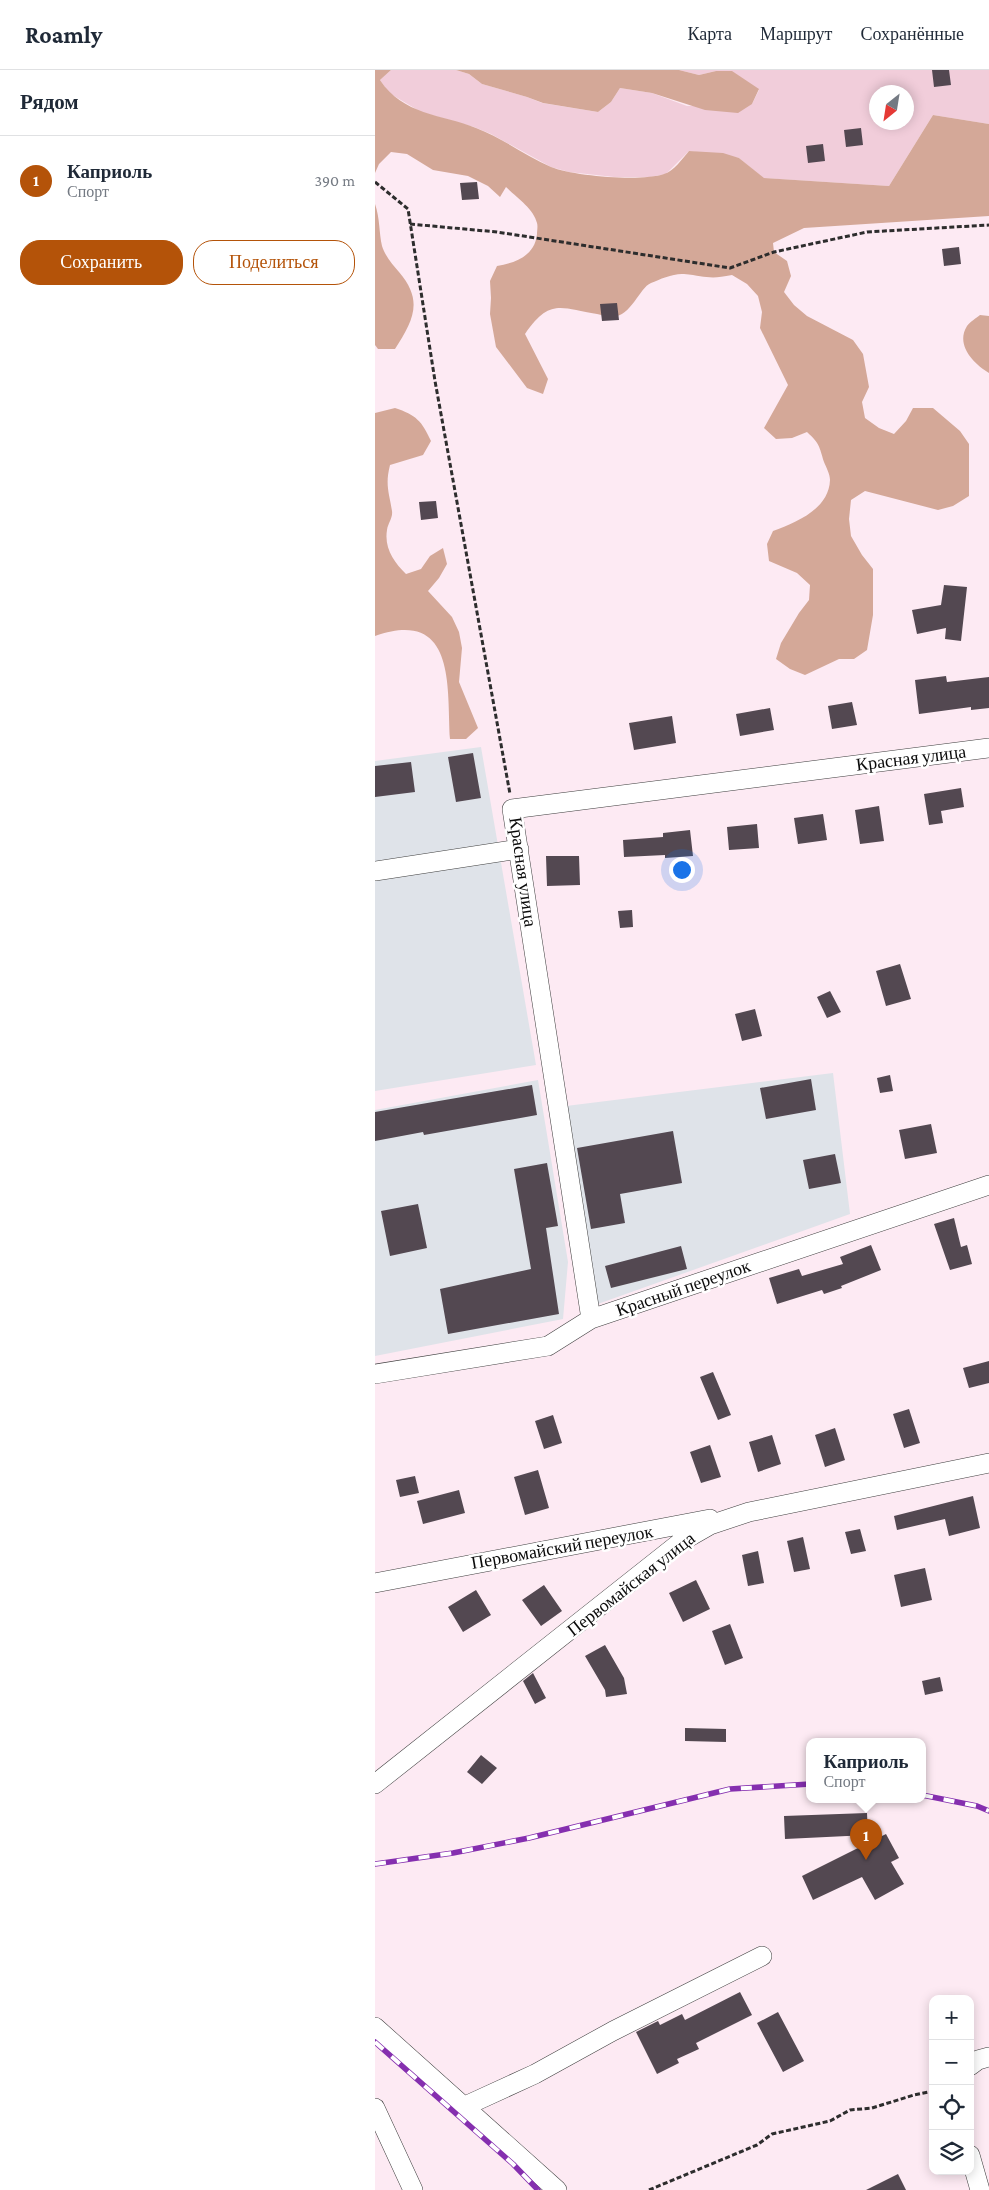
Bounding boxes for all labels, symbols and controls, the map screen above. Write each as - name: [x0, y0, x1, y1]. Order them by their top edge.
- text: Roamly: [25, 21, 102, 48]
- text: Карта: [687, 24, 732, 44]
- text: Маршрут: [760, 24, 832, 44]
- text: Сохранённые: [860, 24, 964, 44]
- north arrow: [869, 85, 914, 130]
- text: Рядом: [20, 90, 79, 114]
- text: Каприоль: [67, 161, 152, 182]
- text: 1: [33, 172, 39, 189]
- text: 390 m: [314, 172, 355, 189]
- text: Спорт: [67, 183, 109, 200]
- button: Сохранить: [20, 240, 183, 285]
- button: Поделиться: [193, 240, 355, 285]
- street label: Красная улица: [855, 741, 967, 775]
- street label: Красная улица: [505, 816, 541, 928]
- your location: [669, 857, 695, 883]
- street label: Красный переулок: [613, 1256, 753, 1320]
- street label: Первомайский переулок: [469, 1521, 655, 1573]
- street label: Первомайская улица: [563, 1528, 699, 1640]
- popup: [806, 1738, 926, 1803]
- text: Каприоль: [823, 1751, 909, 1772]
- text: Спорт: [823, 1773, 865, 1790]
- pin: 1: [850, 1819, 882, 1860]
- map controls: [929, 1995, 974, 2175]
- button: +: [929, 1995, 974, 2040]
- button: −: [929, 2040, 974, 2085]
- button: locate: [929, 2085, 974, 2130]
- button: layers: [929, 2130, 974, 2175]

